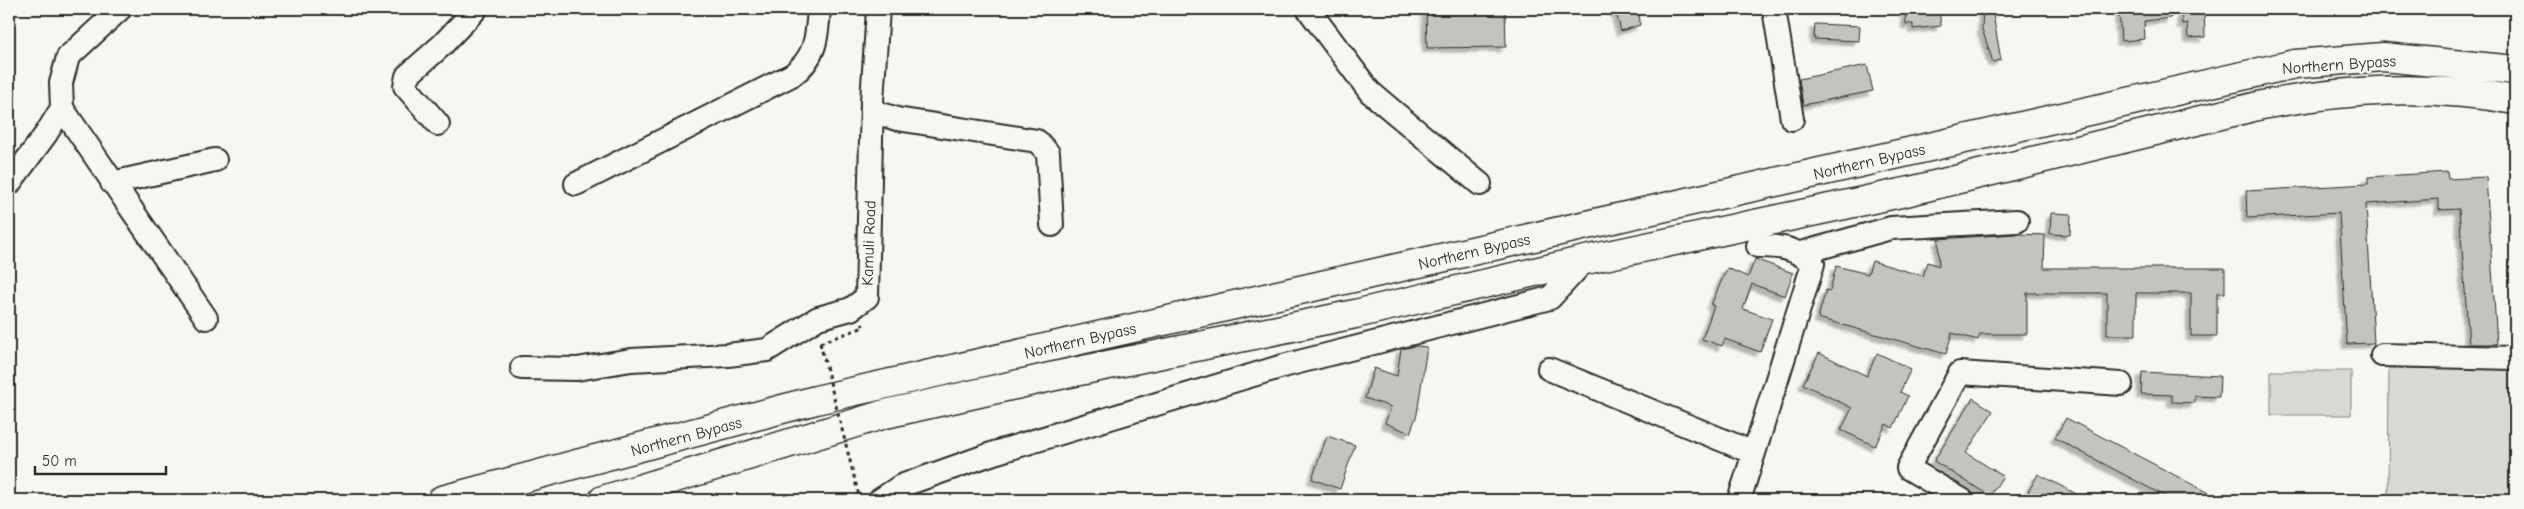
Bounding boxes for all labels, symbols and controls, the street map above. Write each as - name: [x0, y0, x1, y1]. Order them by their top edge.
- street label: Northern Bypass: [2281, 52, 2397, 78]
- street label: Northern Bypass: [1812, 140, 1927, 184]
- street label: Kamuli Road: [859, 200, 879, 286]
- street label: Northern Bypass: [1417, 230, 1532, 274]
- street label: Northern Bypass: [1023, 319, 1138, 363]
- street label: Northern Bypass: [629, 413, 744, 460]
- scale bar: [35, 444, 166, 476]
- text: 50 m: [42, 452, 77, 470]

